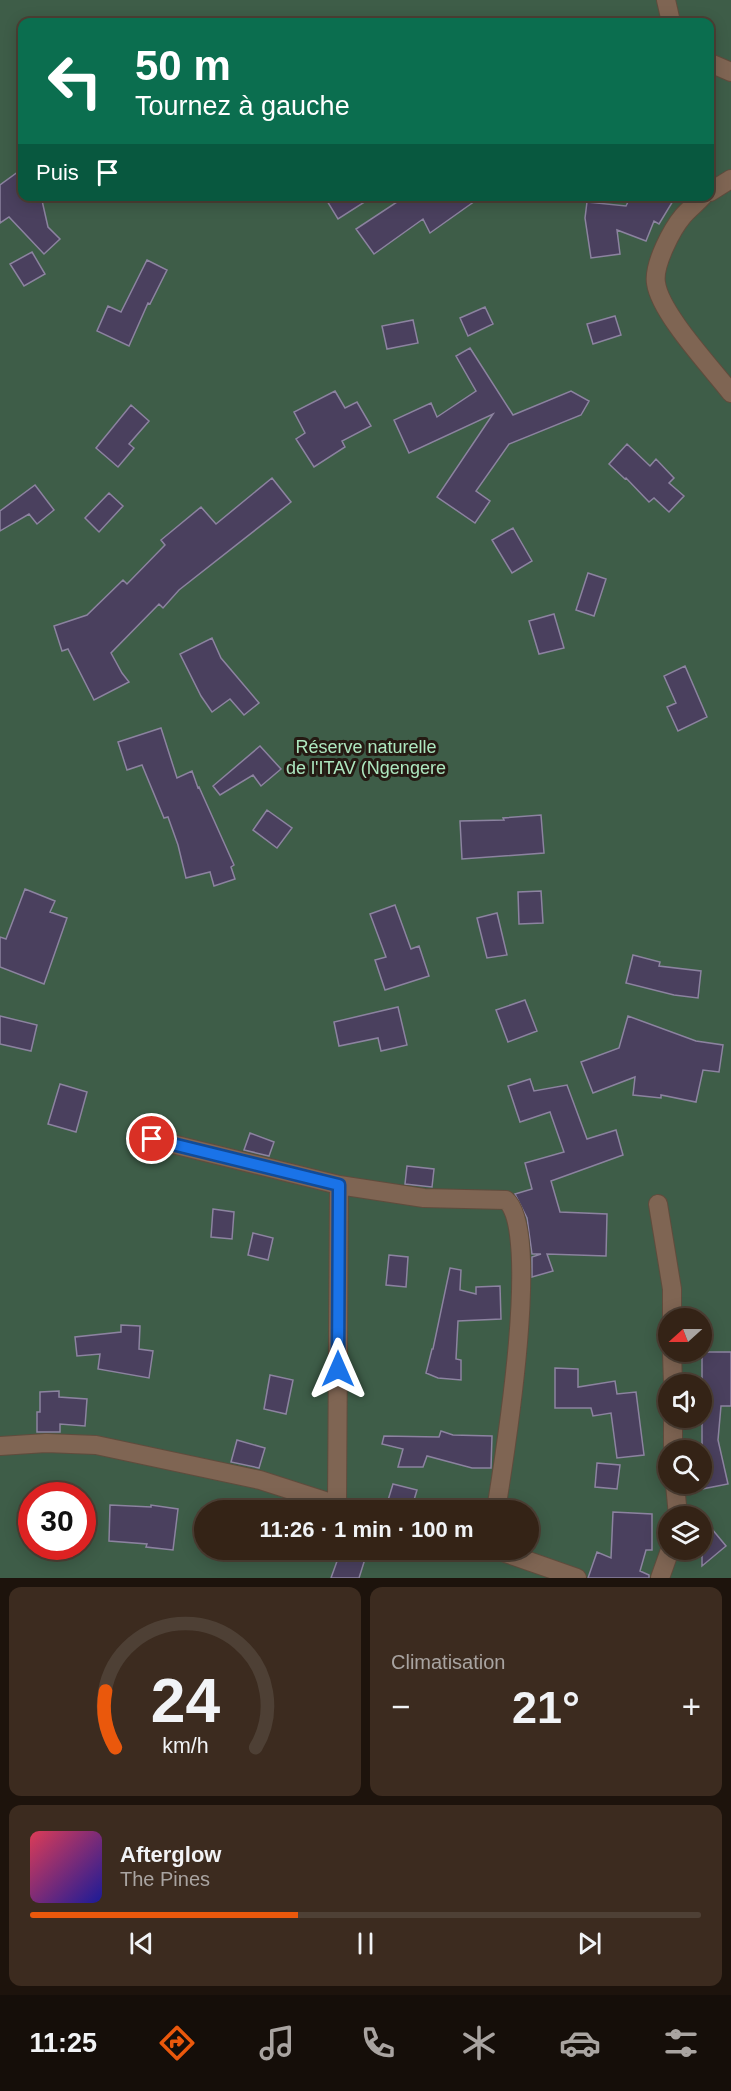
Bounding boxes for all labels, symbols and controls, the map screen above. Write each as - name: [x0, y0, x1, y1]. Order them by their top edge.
- icon: left: [36, 42, 114, 120]
- text: 50 m: [135, 42, 231, 89]
- text: Tournez à gauche: [135, 91, 350, 121]
- icon: arrive: [91, 156, 124, 189]
- text: Puis: [36, 160, 79, 185]
- park label: Réserve naturelle de l'ITAV (Ngengere: [286, 737, 446, 778]
- pin: [126, 1113, 177, 1164]
- icon: arrive: [135, 1122, 168, 1155]
- north arrow: [658, 1308, 712, 1362]
- map controls: [658, 1308, 712, 1560]
- position arrow: [306, 1337, 370, 1401]
- button: sound: [658, 1374, 712, 1428]
- button: search: [658, 1440, 712, 1494]
- speed limit sign: 30: [18, 1482, 96, 1560]
- button: layers: [658, 1506, 712, 1560]
- text: 11:26 · 1 min · 100 m: [260, 1517, 474, 1542]
- text: Climatisation: [391, 1651, 505, 1673]
- text: 24: [150, 1666, 220, 1735]
- text: 21°: [512, 1682, 580, 1733]
- text: −: [391, 1688, 410, 1725]
- text: +: [682, 1688, 701, 1725]
- text: km/h: [162, 1735, 208, 1759]
- text: Afterglow: [120, 1842, 221, 1867]
- text: The Pines: [120, 1868, 210, 1890]
- icon: previous: [125, 1927, 158, 1960]
- icon: pause: [349, 1927, 382, 1960]
- icon: next: [573, 1927, 606, 1960]
- icon: directions: [156, 2022, 198, 2064]
- icon: music: [256, 2022, 298, 2064]
- icon: phone: [357, 2022, 399, 2064]
- icon: climate: [458, 2022, 500, 2064]
- icon: car: [559, 2022, 601, 2064]
- icon: filters: [660, 2022, 702, 2064]
- text: 11:25: [29, 2028, 97, 2058]

